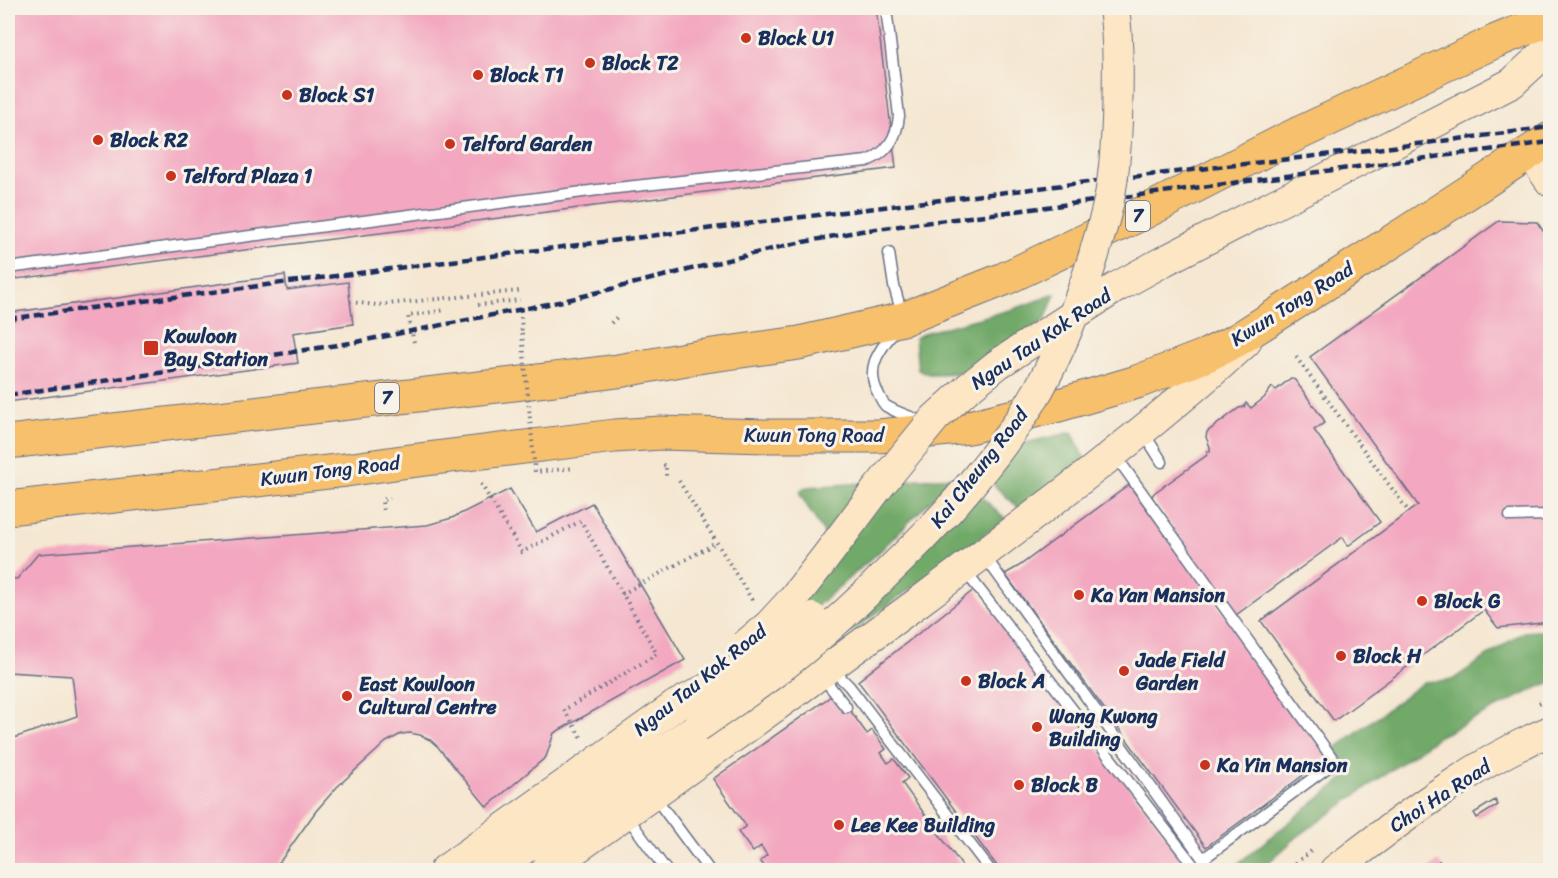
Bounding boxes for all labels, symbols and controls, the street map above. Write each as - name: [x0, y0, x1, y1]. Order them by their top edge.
- place label: Block U1: [758, 21, 835, 56]
- marker: Block U1: [739, 31, 753, 45]
- place label: Block T2: [602, 46, 679, 81]
- marker: Block T2: [583, 56, 597, 70]
- place label: Block T1: [490, 58, 564, 93]
- marker: Block T1: [471, 68, 485, 82]
- place label: Block S1: [299, 78, 375, 113]
- marker: Block S1: [280, 88, 294, 102]
- place label: Block R2: [110, 123, 188, 158]
- place label: Telford Garden: [462, 127, 593, 162]
- marker: Block R2: [91, 133, 105, 147]
- marker: Telford Garden: [443, 137, 457, 151]
- place label: Telford Plaza 1: [183, 159, 313, 194]
- marker: Telford Plaza 1: [164, 169, 178, 183]
- road number: 7: [1126, 201, 1150, 231]
- street label: Kwun Tong Road: [1223, 251, 1362, 356]
- street label: Ngau Tau Kok Road: [963, 278, 1120, 399]
- place label: Kowloon Bay Station: [163, 319, 268, 377]
- marker: Kowloon Bay Station: [142, 339, 160, 357]
- road number: 7: [375, 383, 399, 413]
- street label: Kai Cheung Road: [921, 399, 1038, 536]
- street label: Kwun Tong Road: [744, 418, 886, 453]
- street label: Kwun Tong Road: [258, 445, 403, 497]
- place label: Ka Yan Mansion: [1090, 578, 1225, 613]
- place label: Block G: [1434, 584, 1501, 619]
- marker: Ka Yan Mansion: [1072, 588, 1086, 602]
- marker: Block G: [1415, 594, 1429, 608]
- street label: Ngau Tau Kok Road: [625, 614, 776, 745]
- place label: Block H: [1353, 639, 1422, 674]
- place label: Jade Field Garden: [1135, 643, 1227, 701]
- marker: Block H: [1334, 649, 1348, 663]
- place label: Block A: [978, 664, 1045, 699]
- marker: Jade Field Garden: [1117, 664, 1131, 678]
- place label: East Kowloon Cultural Centre: [358, 667, 497, 725]
- marker: Block A: [959, 674, 973, 688]
- marker: East Kowloon Cultural Centre: [340, 689, 354, 703]
- place label: Wang Kwong Building: [1049, 699, 1158, 757]
- marker: Wang Kwong Building: [1030, 720, 1044, 734]
- place label: Ka Yin Mansion: [1216, 748, 1348, 783]
- street label: Choi Ha Road: [1382, 749, 1499, 842]
- marker: Ka Yin Mansion: [1198, 758, 1212, 772]
- place label: Block B: [1031, 768, 1098, 803]
- marker: Block B: [1012, 778, 1026, 792]
- place label: Lee Kee Building: [851, 808, 995, 843]
- marker: Lee Kee Building: [832, 818, 846, 832]

